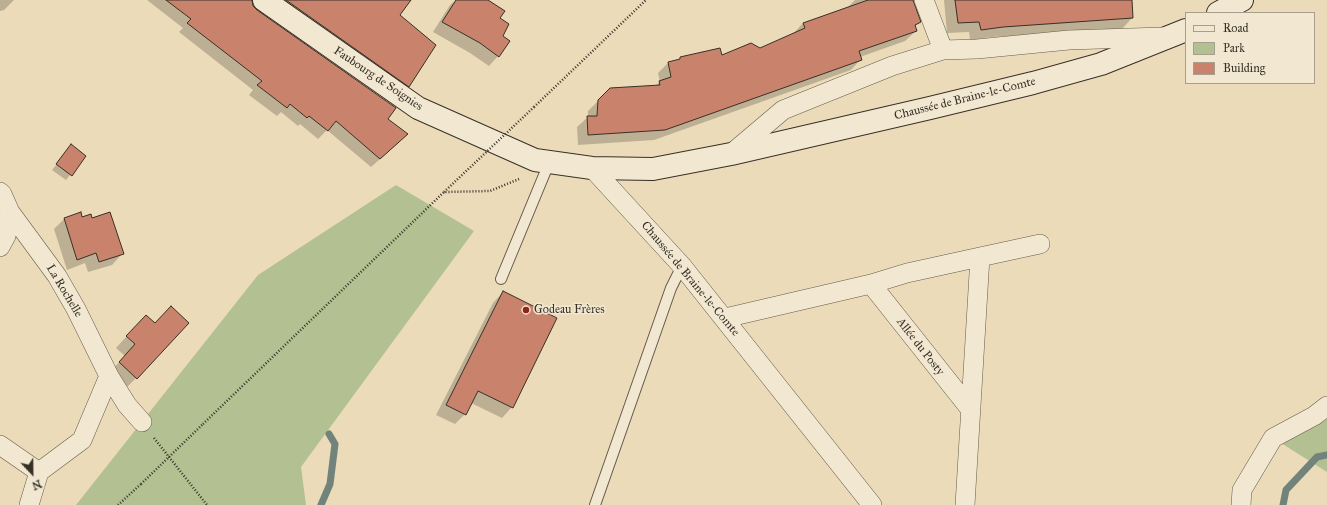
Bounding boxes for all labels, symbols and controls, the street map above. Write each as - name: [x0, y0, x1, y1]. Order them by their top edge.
- legend: [1185, 12, 1315, 84]
- text: Road: [1223, 21, 1249, 35]
- text: Park: [1223, 41, 1245, 55]
- street label: Faubourg de Soignies: [331, 44, 425, 114]
- text: Building: [1223, 61, 1265, 75]
- street label: Chaussée de Braine-le-Comte: [893, 74, 1037, 124]
- street label: Chaussée de Braine-le-Comte: [638, 219, 742, 339]
- street label: La Rochelle: [43, 262, 85, 320]
- place label: Godeau Frères: [534, 303, 605, 317]
- marker: Godeau Frères: [521, 305, 531, 315]
- street label: Allée du Posty: [893, 315, 947, 379]
- north arrow: [12, 453, 52, 493]
- text: N: [30, 477, 43, 492]

